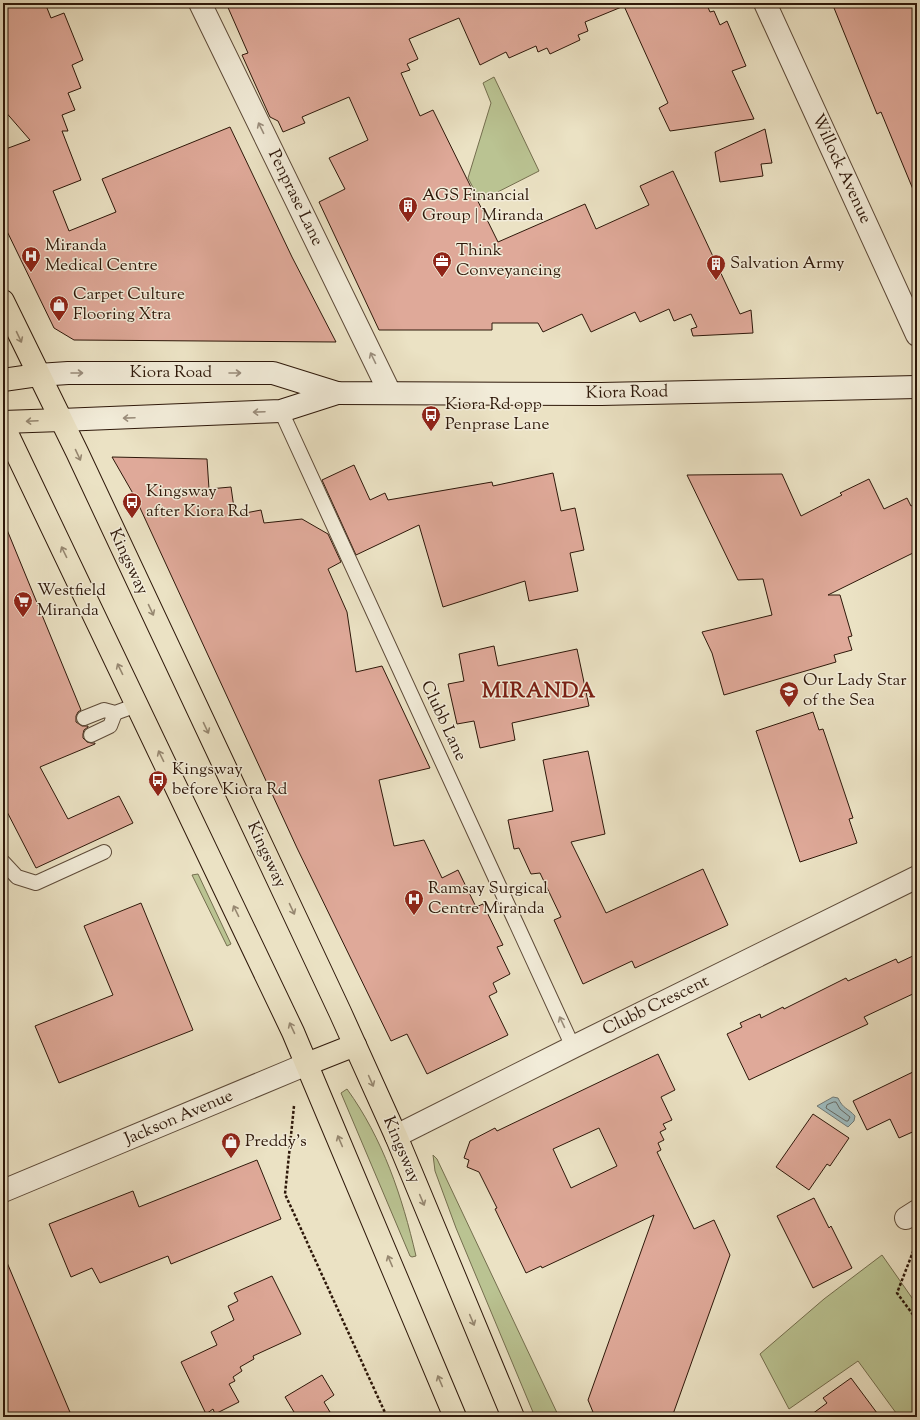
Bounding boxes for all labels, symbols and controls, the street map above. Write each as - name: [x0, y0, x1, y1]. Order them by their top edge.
- street label: Willock Avenue: [805, 110, 877, 228]
- one-way arrow: [257, 122, 264, 134]
- street label: Penprase Lane: [261, 146, 329, 250]
- place label: AGS Financial Group | Miranda: [422, 184, 544, 228]
- building icon: AGS Financial Group | Miranda: [397, 195, 419, 223]
- place label: Miranda Medical Centre: [45, 234, 158, 278]
- place label: Think Conveyancing: [456, 239, 561, 283]
- hospital icon: Miranda Medical Centre: [20, 245, 42, 273]
- office icon: Think Conveyancing: [431, 250, 453, 278]
- place label: Salvation Army: [730, 252, 845, 276]
- building icon: Salvation Army: [705, 253, 727, 281]
- place label: Carpet Culture Flooring Xtra: [73, 283, 185, 327]
- shop icon: Carpet Culture Flooring Xtra: [48, 294, 70, 322]
- one-way arrow: [16, 330, 23, 342]
- one-way arrow: [369, 352, 376, 364]
- street label: Kiora Road: [130, 361, 213, 385]
- one-way arrow: [70, 369, 83, 377]
- one-way arrow: [228, 369, 241, 377]
- street label: Kiora Road: [586, 380, 669, 406]
- place label: Kiora Rd opp Penprase Lane: [445, 393, 549, 437]
- bus stop icon: Kiora Rd opp Penprase Lane: [420, 404, 442, 432]
- one-way arrow: [253, 409, 266, 416]
- one-way arrow: [123, 414, 136, 422]
- one-way arrow: [26, 417, 39, 425]
- one-way arrow: [75, 448, 82, 460]
- place label: Kingsway after Kiora Rd: [146, 480, 249, 524]
- bus stop icon: Kingsway after Kiora Rd: [121, 491, 143, 519]
- street label: Kingsway: [102, 525, 154, 600]
- one-way arrow: [60, 546, 67, 558]
- place label: Westfield Miranda: [37, 579, 106, 623]
- supermarket icon: Westfield Miranda: [12, 590, 34, 618]
- one-way arrow: [148, 604, 155, 616]
- one-way arrow: [116, 664, 123, 676]
- place label: Our Lady Star of the Sea: [803, 669, 907, 713]
- street label: Clubb Lane: [414, 677, 472, 765]
- district label: MIRANDA: [482, 677, 596, 707]
- school or university icon: Our Lady Star of the Sea: [778, 680, 800, 708]
- one-way arrow: [203, 722, 210, 734]
- one-way arrow: [157, 750, 164, 762]
- place label: Kingsway before Kiora Rd: [172, 758, 288, 802]
- bus stop icon: Kingsway before Kiora Rd: [147, 769, 169, 797]
- street label: Kingsway: [240, 818, 292, 893]
- place label: Ramsay Surgical Centre Miranda: [428, 877, 548, 921]
- hospital icon: Ramsay Surgical Centre Miranda: [403, 888, 425, 916]
- one-way arrow: [289, 903, 296, 915]
- one-way arrow: [232, 905, 239, 917]
- street label: Clubb Crescent: [599, 970, 713, 1042]
- one-way arrow: [558, 1016, 565, 1028]
- one-way arrow: [288, 1022, 295, 1034]
- one-way arrow: [368, 1074, 375, 1086]
- street label: Jackson Avenue: [120, 1084, 237, 1152]
- street label: Kingsway: [376, 1113, 426, 1188]
- place label: Preddy's: [245, 1130, 307, 1154]
- shop icon: Preddy's: [220, 1131, 242, 1159]
- one-way arrow: [336, 1135, 343, 1147]
- one-way arrow: [419, 1193, 427, 1205]
- one-way arrow: [386, 1255, 393, 1267]
- one-way arrow: [469, 1313, 477, 1325]
- one-way arrow: [435, 1375, 443, 1387]

